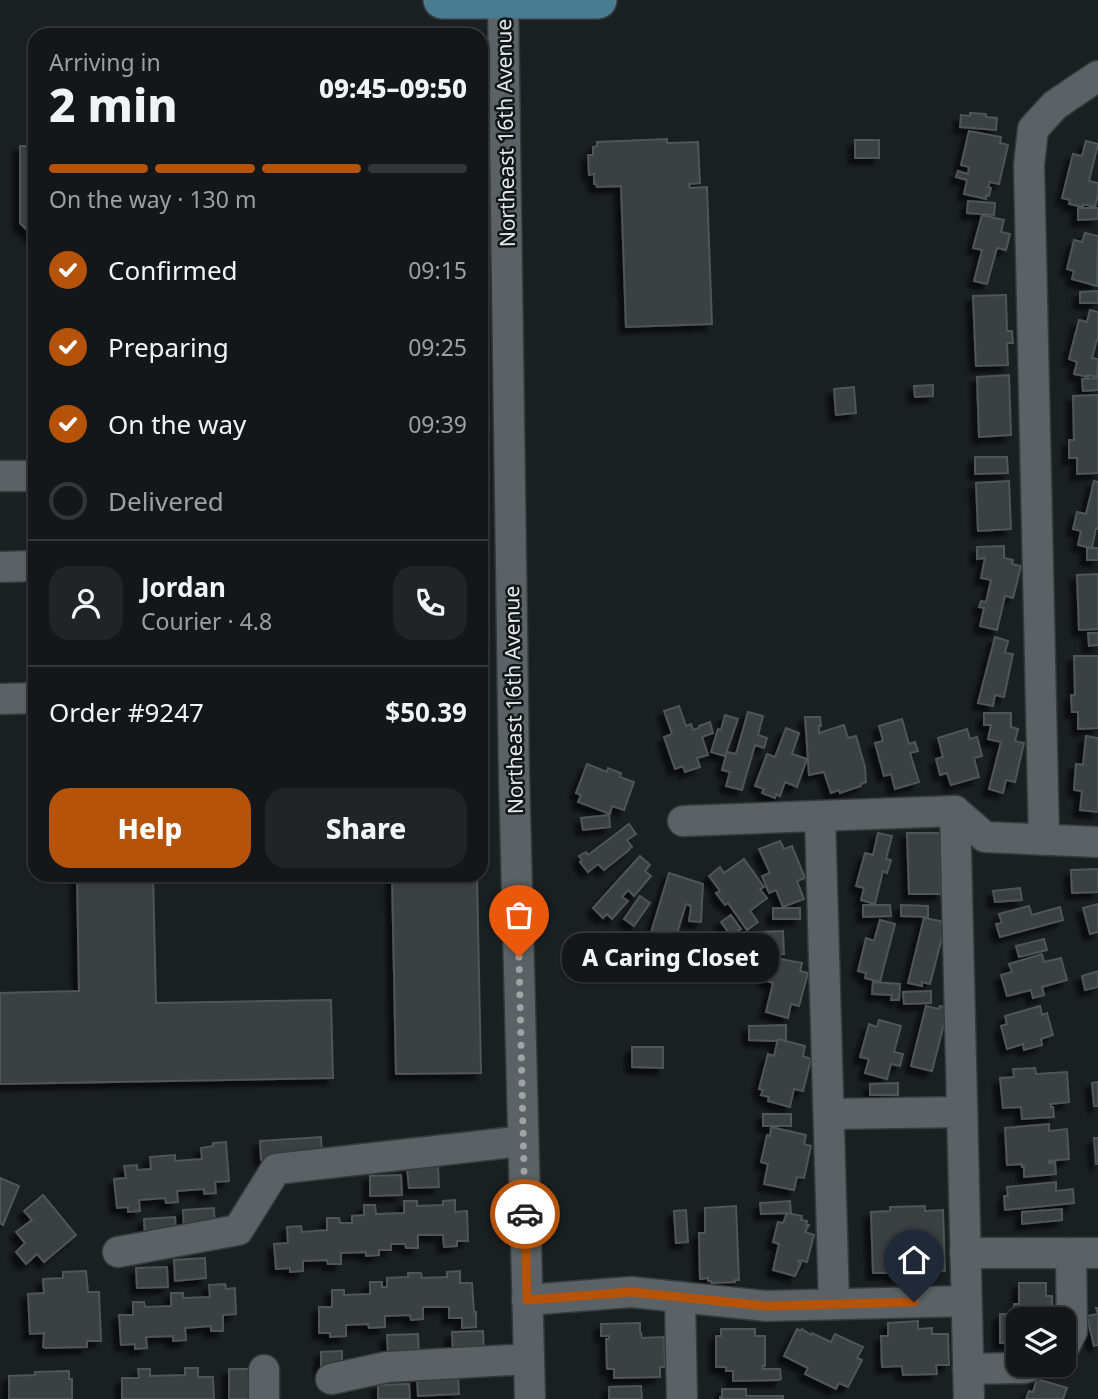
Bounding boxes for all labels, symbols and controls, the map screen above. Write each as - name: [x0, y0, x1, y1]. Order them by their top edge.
- street label: Northeast 16th Avenue: [489, 19, 521, 247]
- text: Arriving in: [49, 46, 161, 78]
- text: 09:45–09:50: [319, 70, 467, 106]
- text: 2 min: [49, 73, 178, 135]
- text: On the way · 130 m: [49, 183, 256, 215]
- icon: check: [49, 251, 87, 289]
- text: Confirmed: [108, 252, 238, 288]
- text: 09:15: [408, 254, 467, 286]
- icon: check: [49, 328, 87, 366]
- text: Preparing: [108, 329, 229, 365]
- text: 09:25: [408, 331, 467, 363]
- icon: check: [49, 405, 87, 443]
- text: On the way: [108, 406, 246, 442]
- text: 09:39: [408, 408, 467, 440]
- text: Delivered: [108, 483, 224, 519]
- button: person: [49, 566, 123, 640]
- button: phone: [393, 566, 467, 640]
- text: Jordan: [141, 569, 226, 605]
- street label: Northeast 16th Avenue: [497, 586, 529, 814]
- text: Courier · 4.8: [141, 605, 272, 637]
- text: Order #9247: [49, 694, 204, 730]
- text: $50.39: [385, 694, 467, 730]
- button: Help: [49, 788, 251, 868]
- button: Share: [265, 788, 467, 868]
- pin: [489, 885, 549, 957]
- icon: bag: [500, 896, 538, 934]
- callout: A Caring Closet: [561, 932, 778, 982]
- text: A Caring Closet: [582, 941, 759, 973]
- courier: [490, 1179, 560, 1249]
- icon: car: [506, 1195, 544, 1233]
- pin: [884, 1230, 944, 1302]
- icon: home: [895, 1241, 933, 1279]
- map controls: [1006, 1307, 1076, 1377]
- button: layers: [1006, 1307, 1076, 1377]

